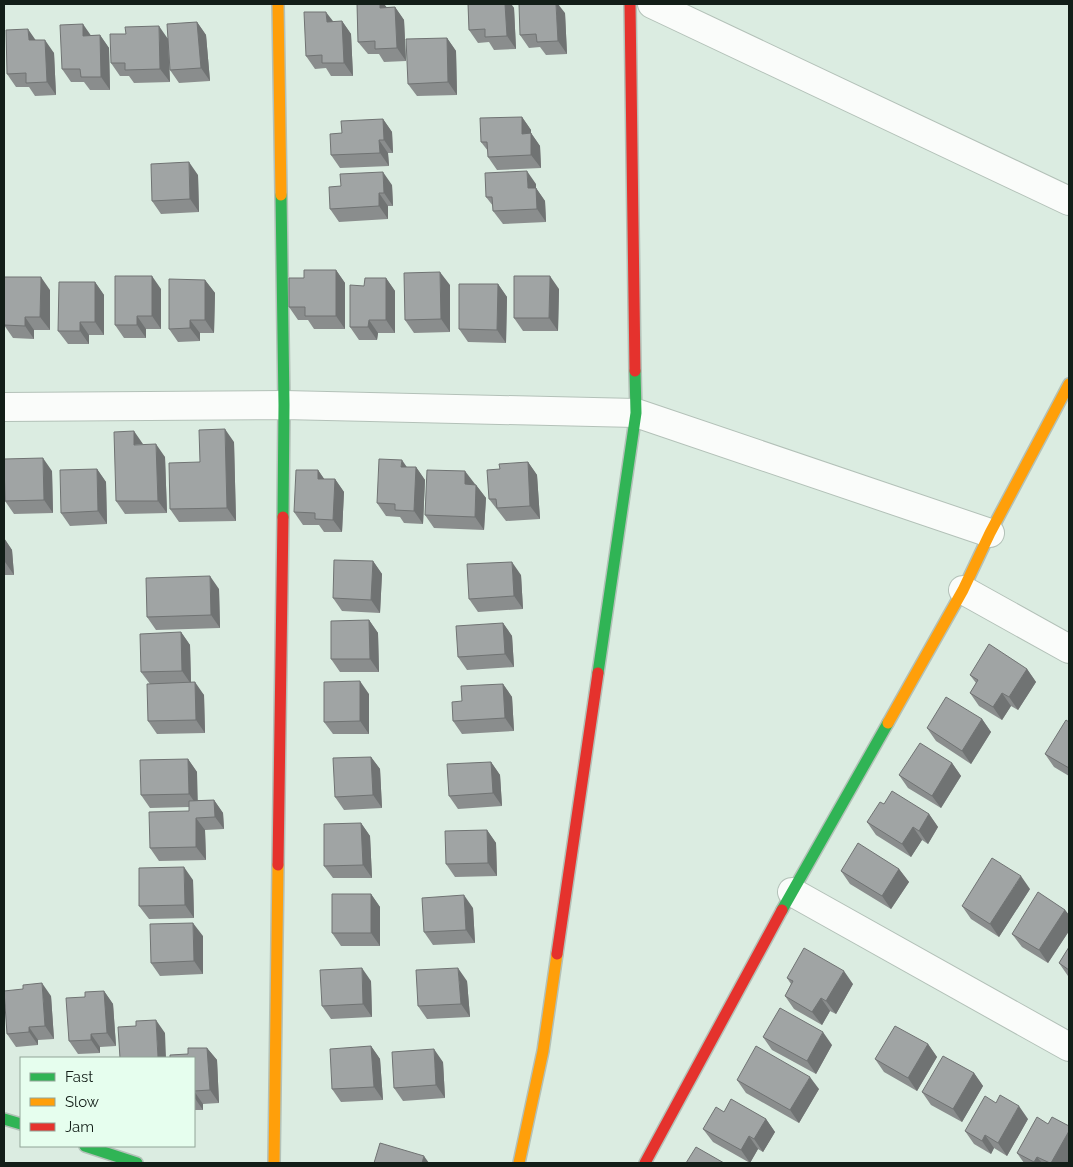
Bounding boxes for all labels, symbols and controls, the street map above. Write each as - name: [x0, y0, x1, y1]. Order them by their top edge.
- legend: [20, 1057, 195, 1147]
- text: Fast: [65, 1068, 93, 1086]
- text: Slow: [65, 1093, 99, 1111]
- text: Jam: [65, 1118, 94, 1136]

